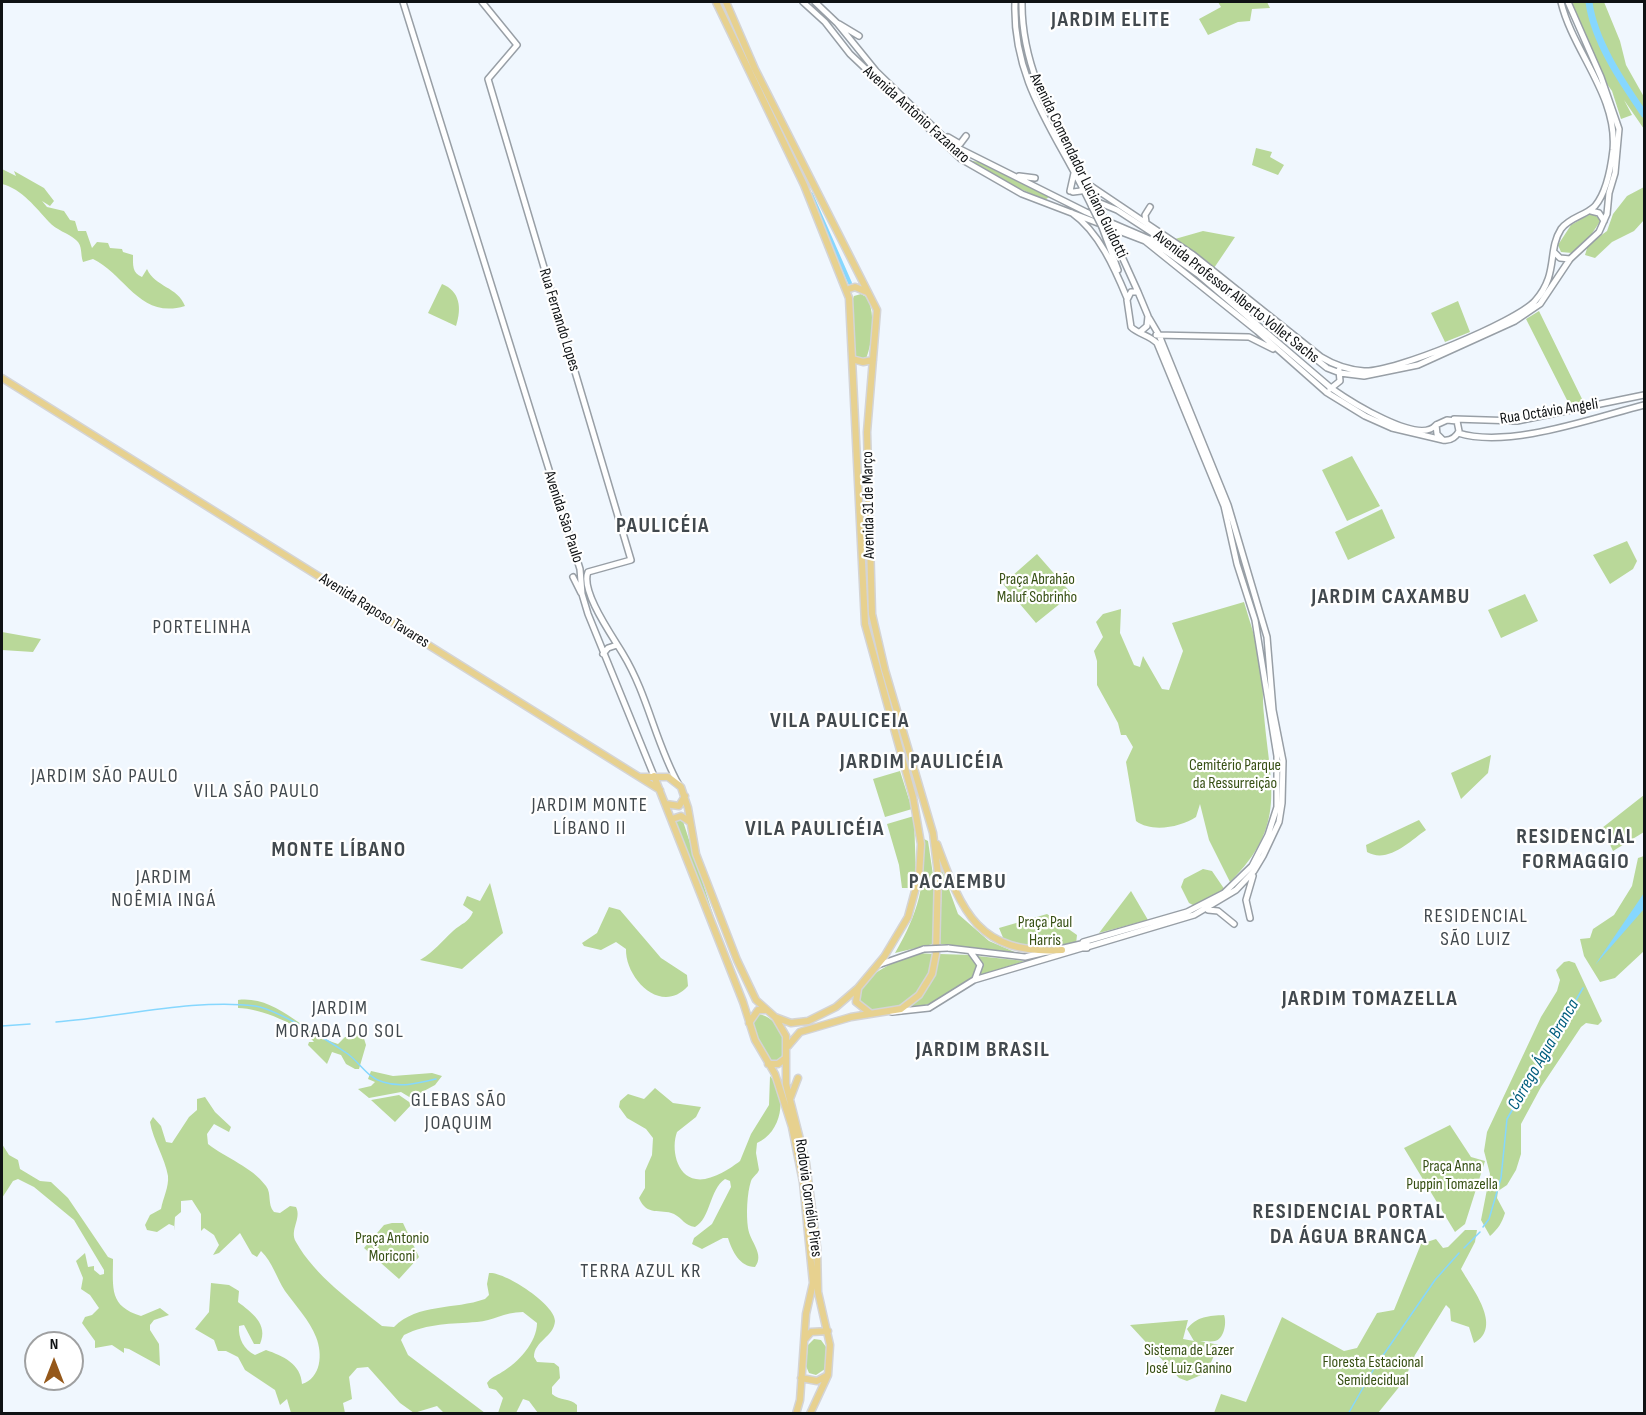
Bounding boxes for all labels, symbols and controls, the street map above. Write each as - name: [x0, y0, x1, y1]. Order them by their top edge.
- district label: JARDIM ELITE: [1051, 7, 1171, 33]
- street label: Avenida Antônio Fazanaro: [859, 62, 973, 168]
- street label: Avenida Comendador Luciano Guidotti: [1025, 70, 1131, 262]
- street label: Avenida Professor Alberto Vollet Sachs: [1149, 226, 1323, 368]
- street label: Rua Fernando Lopes: [534, 266, 584, 374]
- street label: Rua Octávio Angeli: [1499, 395, 1599, 429]
- street label: Avenida 31 de Março: [858, 451, 880, 559]
- street label: Avenida São Paulo: [539, 469, 587, 565]
- district label: PAULICÉIA: [616, 513, 710, 539]
- street label: Avenida Raposo Tavares: [315, 569, 433, 653]
- park label: Praça Abrahão Maluf Sobrinho: [997, 570, 1077, 608]
- district label: JARDIM CAXAMBU: [1311, 584, 1471, 610]
- district label: PORTELINHA: [153, 616, 251, 640]
- district label: VILA PAULICEIA: [770, 708, 910, 734]
- district label: JARDIM PAULICÉIA: [840, 749, 1004, 775]
- park label: Cemitério Parque da Ressurreição: [1189, 756, 1281, 794]
- district label: JARDIM SÃO PAULO: [31, 765, 179, 789]
- district label: VILA SÃO PAULO: [194, 780, 320, 804]
- district label: JARDIM MONTE LÍBANO II: [531, 794, 649, 841]
- district label: VILA PAULICÉIA: [745, 816, 885, 842]
- district label: RESIDENCIAL FORMAGGIO: [1516, 824, 1636, 876]
- district label: MONTE LÍBANO: [271, 837, 407, 863]
- district label: JARDIM NOÊMIA INGÁ: [111, 866, 217, 913]
- district label: PACAEMBU: [909, 869, 1007, 895]
- district label: RESIDENCIAL SÃO LUIZ: [1424, 905, 1528, 952]
- park label: Praça Paul Harris: [1018, 913, 1072, 951]
- district label: JARDIM TOMAZELLA: [1282, 986, 1458, 1012]
- water label: Córrego Água Branca: [1504, 996, 1584, 1114]
- district label: JARDIM MORADA DO SOL: [276, 997, 404, 1044]
- district label: JARDIM BRASIL: [916, 1037, 1050, 1063]
- district label: GLEBAS SÃO JOAQUIM: [411, 1089, 507, 1136]
- street label: Rodovia Cornélio Pires: [790, 1138, 826, 1258]
- park label: Praça Anna Puppin Tomazella: [1406, 1157, 1498, 1195]
- district label: RESIDENCIAL PORTAL DA ÁGUA BRANCA: [1252, 1199, 1446, 1250]
- park label: Praça Antonio Moriconi: [355, 1229, 429, 1267]
- district label: TERRA AZUL KR: [580, 1260, 702, 1284]
- north arrow: [24, 1331, 84, 1391]
- text: N: [50, 1335, 58, 1354]
- park label: Sistema de Lazer José Luiz Ganino: [1144, 1341, 1234, 1379]
- park label: Floresta Estacional Semidecidual: [1322, 1353, 1424, 1391]

